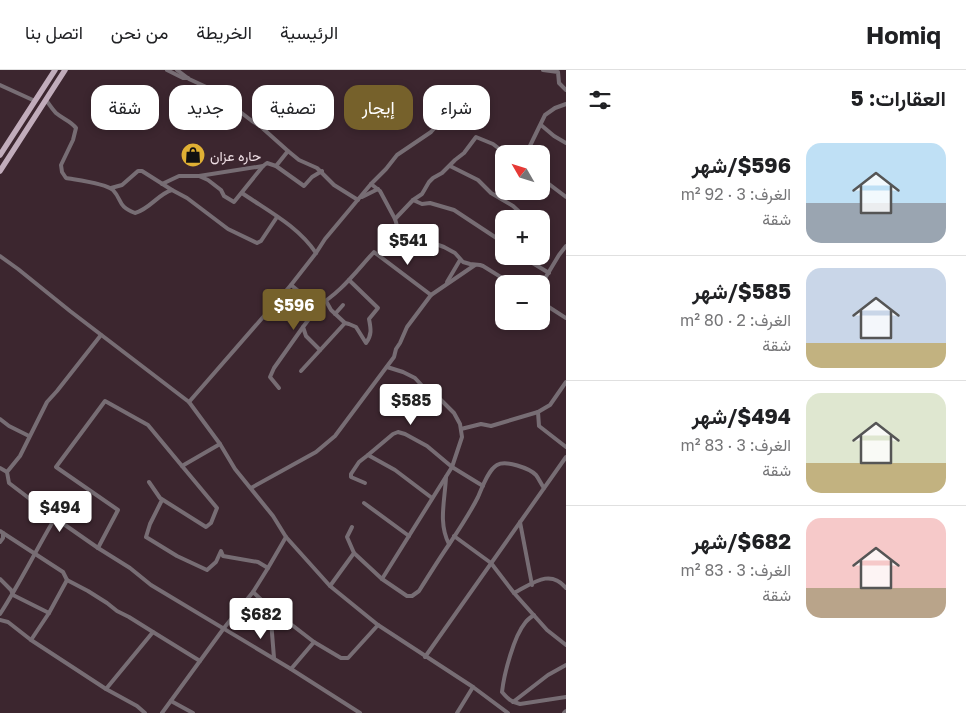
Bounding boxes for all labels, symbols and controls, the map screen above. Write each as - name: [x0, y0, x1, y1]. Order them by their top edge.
- text: Homiq: [866, 20, 941, 49]
- text: اتصل بنا: [25, 21, 83, 43]
- text: من نحن: [111, 21, 168, 43]
- text: الخريطة: [196, 21, 252, 43]
- text: الرئيسية: [280, 21, 338, 43]
- chip: شقة: [91, 85, 159, 130]
- chip: جديد: [169, 85, 242, 130]
- chip: تصفية: [252, 85, 334, 130]
- chip: إيجار: [344, 85, 413, 130]
- chip: شراء: [423, 85, 490, 130]
- text: العقارات: 5: [851, 85, 946, 111]
- icon: filters: [586, 86, 614, 114]
- shop icon: حاره عزان: [180, 142, 206, 168]
- north arrow: [495, 145, 550, 200]
- map controls: [495, 145, 550, 330]
- place label: حاره عزان: [210, 147, 261, 165]
- text: $596/شهر: [692, 152, 791, 178]
- icon: home: [846, 163, 906, 223]
- text: الغرف: 3 · 92 m²: [681, 184, 791, 204]
- text: شقة: [762, 209, 791, 229]
- button: +: [495, 210, 550, 265]
- pin: $541: [378, 224, 438, 266]
- text: $541: [389, 230, 427, 250]
- button: −: [495, 275, 550, 330]
- text: $585/شهر: [692, 278, 791, 304]
- pin: $596: [264, 288, 324, 331]
- icon: home: [846, 288, 906, 348]
- text: $596: [274, 295, 314, 315]
- text: الغرف: 2 · 80 m²: [680, 310, 791, 330]
- text: شقة: [762, 335, 791, 355]
- pin: $585: [381, 384, 441, 426]
- text: $585: [391, 390, 431, 410]
- text: $494/شهر: [692, 403, 791, 429]
- icon: home: [846, 413, 906, 473]
- text: الغرف: 3 · 83 m²: [681, 435, 791, 455]
- text: شقة: [762, 460, 791, 480]
- pin: $494: [30, 490, 90, 533]
- text: $494: [40, 497, 80, 517]
- text: $682/شهر: [692, 528, 791, 554]
- icon: home: [846, 538, 906, 598]
- text: الغرف: 3 · 83 m²: [681, 560, 791, 580]
- text: شقة: [762, 585, 791, 605]
- pin: $682: [231, 598, 291, 640]
- text: $682: [241, 604, 281, 624]

